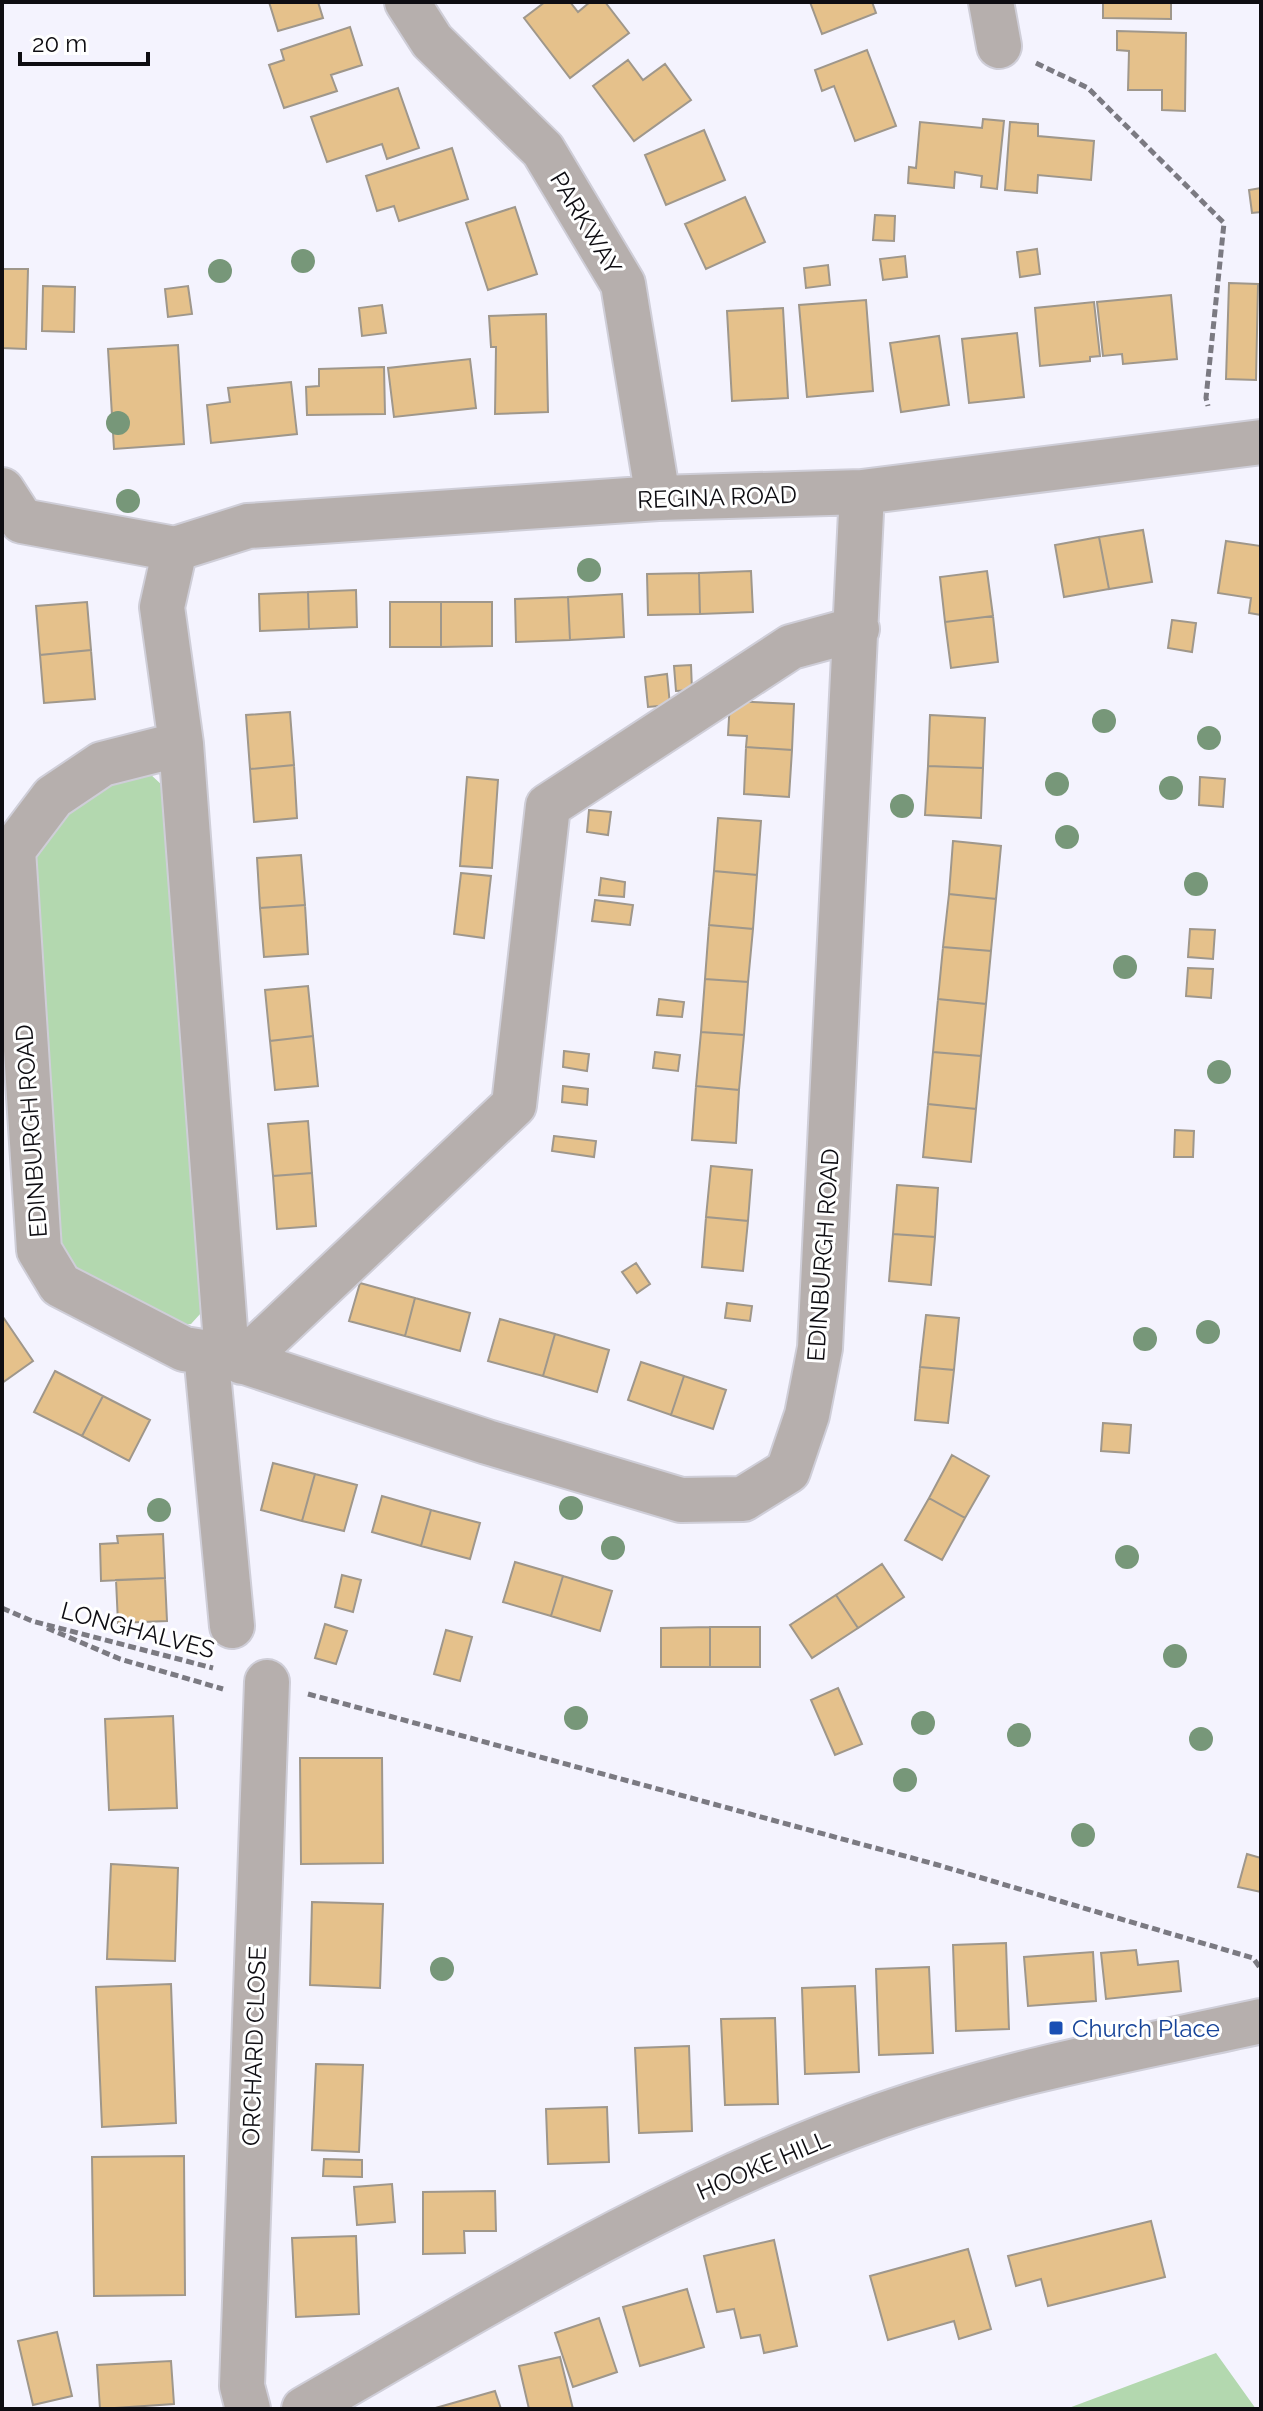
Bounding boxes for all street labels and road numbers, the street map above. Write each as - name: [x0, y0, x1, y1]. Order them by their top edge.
- street label: PARKWAY: [544, 166, 628, 280]
- street label: REGINA ROAD: [637, 480, 797, 514]
- street label: EDINBURGH ROAD: [9, 1023, 53, 1239]
- street label: EDINBURGH ROAD: [801, 1147, 845, 1363]
- street label: LONGHALVES: [58, 1596, 218, 1664]
- street label: ORCHARD CLOSE: [236, 1946, 272, 2146]
- street label: HOOKE HILL: [692, 2124, 834, 2206]

